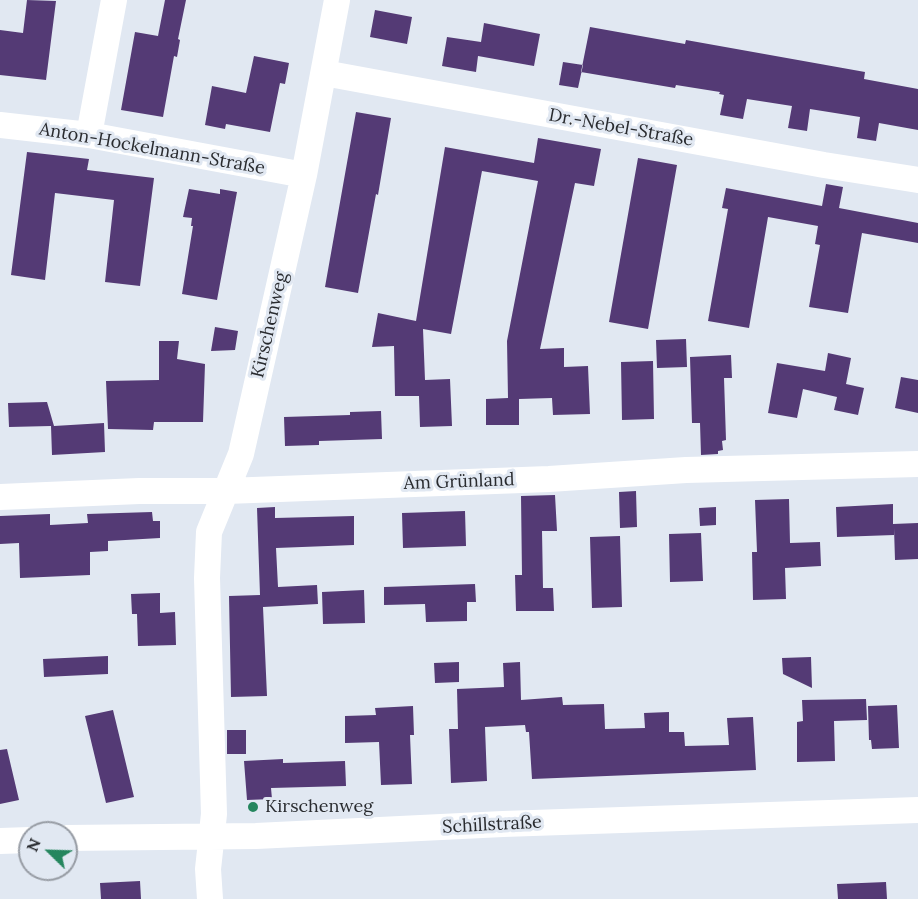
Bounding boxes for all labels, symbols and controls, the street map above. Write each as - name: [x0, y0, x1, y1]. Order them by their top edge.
- street label: Dr.-Nebel-Straße: [547, 105, 695, 151]
- street label: Anton-Hockelmann-Straße: [37, 119, 267, 179]
- street label: Kirschenweg: [247, 270, 293, 380]
- street label: Am Grünland: [403, 469, 515, 495]
- place label: Kirschenweg: [265, 796, 373, 818]
- marker: Kirschenweg: [246, 800, 260, 814]
- street label: Schillstraße: [442, 812, 542, 838]
- north arrow: [18, 821, 78, 881]
- text: N: [22, 835, 45, 854]

